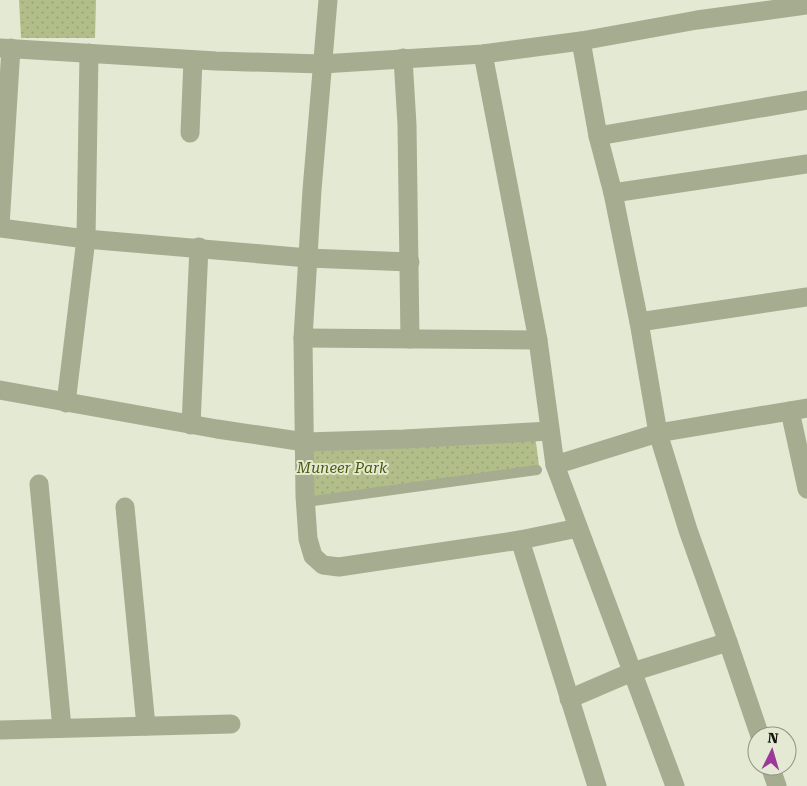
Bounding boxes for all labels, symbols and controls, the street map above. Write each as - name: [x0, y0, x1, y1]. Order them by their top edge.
- park label: Muneer Park: [296, 459, 388, 477]
- north arrow: [747, 726, 797, 776]
- text: N: [767, 730, 779, 747]

